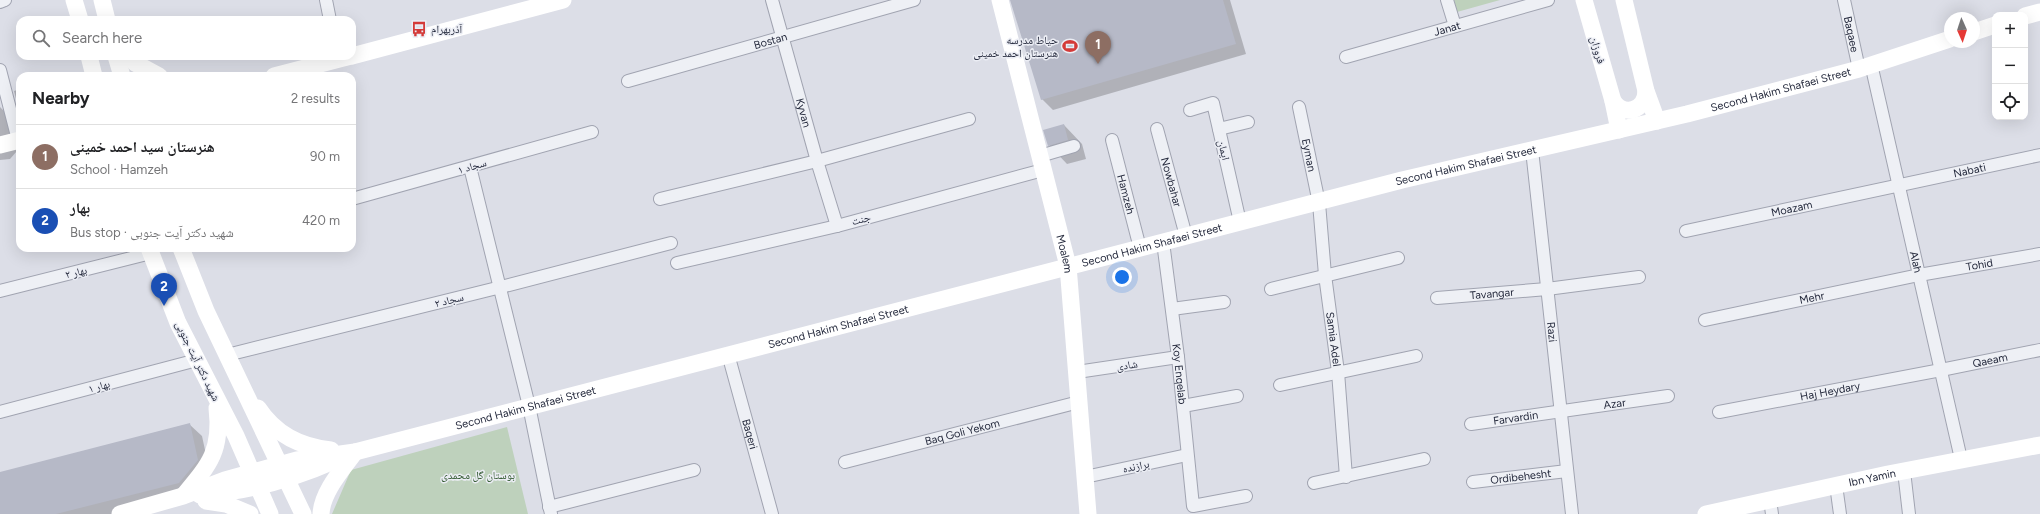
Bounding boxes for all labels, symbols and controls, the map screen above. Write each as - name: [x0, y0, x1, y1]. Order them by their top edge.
- north arrow: [1944, 12, 1980, 48]
- map controls: [1992, 12, 2028, 120]
- button: +: [1992, 12, 2028, 48]
- street label: Baqaee: [1841, 15, 1861, 53]
- search box: [16, 16, 356, 60]
- street label: Janat: [1432, 19, 1462, 39]
- bus stop icon: آذربهرام: [410, 20, 428, 38]
- place label: آذربهرام: [431, 23, 462, 36]
- icon: search: [30, 27, 52, 49]
- text: Search here: [62, 29, 142, 47]
- street label: Bostan: [752, 30, 789, 52]
- pin: 1: [1085, 31, 1111, 64]
- place label: حیاط مدرسه هنرستان احمد خمینی: [973, 34, 1058, 60]
- street label: فروزان: [1587, 35, 1608, 66]
- sports icon: حیاط مدرسه هنرستان احمد خمینی: [1061, 37, 1079, 55]
- button: −: [1992, 48, 2028, 84]
- street label: Second Hakim Shafaei Street: [1709, 65, 1853, 115]
- button: locate: [1992, 84, 2028, 120]
- text: Nearby: [32, 88, 90, 108]
- text: 2 results: [291, 91, 340, 106]
- street label: Kyvan: [793, 97, 813, 129]
- street label: Eyman: [1299, 137, 1318, 173]
- text: هنرستان سید احمد خمینی: [70, 138, 215, 156]
- street label: ایمان: [1215, 139, 1232, 161]
- street label: Second Hakim Shafaei Street: [1394, 143, 1538, 188]
- text: 1: [42, 149, 48, 164]
- text: 90 m: [310, 149, 340, 164]
- street label: سجاد ۱: [456, 156, 488, 177]
- street label: Nowbahar: [1158, 156, 1184, 209]
- street label: Nabati: [1952, 161, 1987, 180]
- text: School · Hamzeh: [70, 162, 168, 177]
- street label: Hamzeh: [1114, 173, 1137, 216]
- street label: Moazam: [1770, 198, 1813, 220]
- text: بهار: [70, 199, 90, 217]
- street label: جنت: [850, 211, 872, 228]
- text: 2: [41, 213, 49, 228]
- text: 420 m: [302, 213, 340, 228]
- street label: Second Hakim Shafaei Street: [1080, 221, 1224, 270]
- text: Bus stop · شهید دکتر آیت جنوبی: [70, 225, 234, 240]
- street label: Moalem: [1053, 233, 1075, 274]
- street label: Alah: [1907, 250, 1924, 274]
- street label: Tohid: [1965, 256, 1994, 274]
- street label: بهار ۲: [64, 264, 88, 281]
- your location: [1112, 267, 1132, 287]
- pin: 2: [151, 273, 177, 306]
- street label: Tavangar: [1469, 286, 1515, 302]
- street label: Mehr: [1798, 289, 1826, 307]
- street label: سجاد ۲: [433, 291, 465, 310]
- street label: Second Hakim Shafaei Street: [767, 302, 910, 351]
- street label: Samia Adel: [1323, 311, 1343, 367]
- street label: شهید دکتر آیت جنوبی: [173, 319, 223, 403]
- street label: Razi: [1544, 321, 1559, 343]
- street label: Koy Enqelab: [1169, 343, 1189, 405]
- street label: Qaeam: [1972, 351, 2009, 370]
- street label: شادی: [1116, 357, 1139, 374]
- street label: بهار ۱: [87, 377, 111, 396]
- street label: Haj Heydary: [1799, 379, 1861, 404]
- street label: Second Hakim Shafaei Street: [454, 384, 597, 433]
- street label: Azar: [1603, 396, 1627, 412]
- street label: Farvardin: [1492, 409, 1539, 428]
- street label: Baqeri: [739, 417, 760, 451]
- street label: Baq Goli Yekom: [923, 417, 1001, 448]
- street label: برازنده: [1122, 457, 1151, 476]
- street label: Ordibehesht: [1490, 467, 1552, 487]
- street label: Ibn Yamin: [1847, 467, 1897, 489]
- park label: بوستان گل محمدی: [441, 469, 515, 482]

